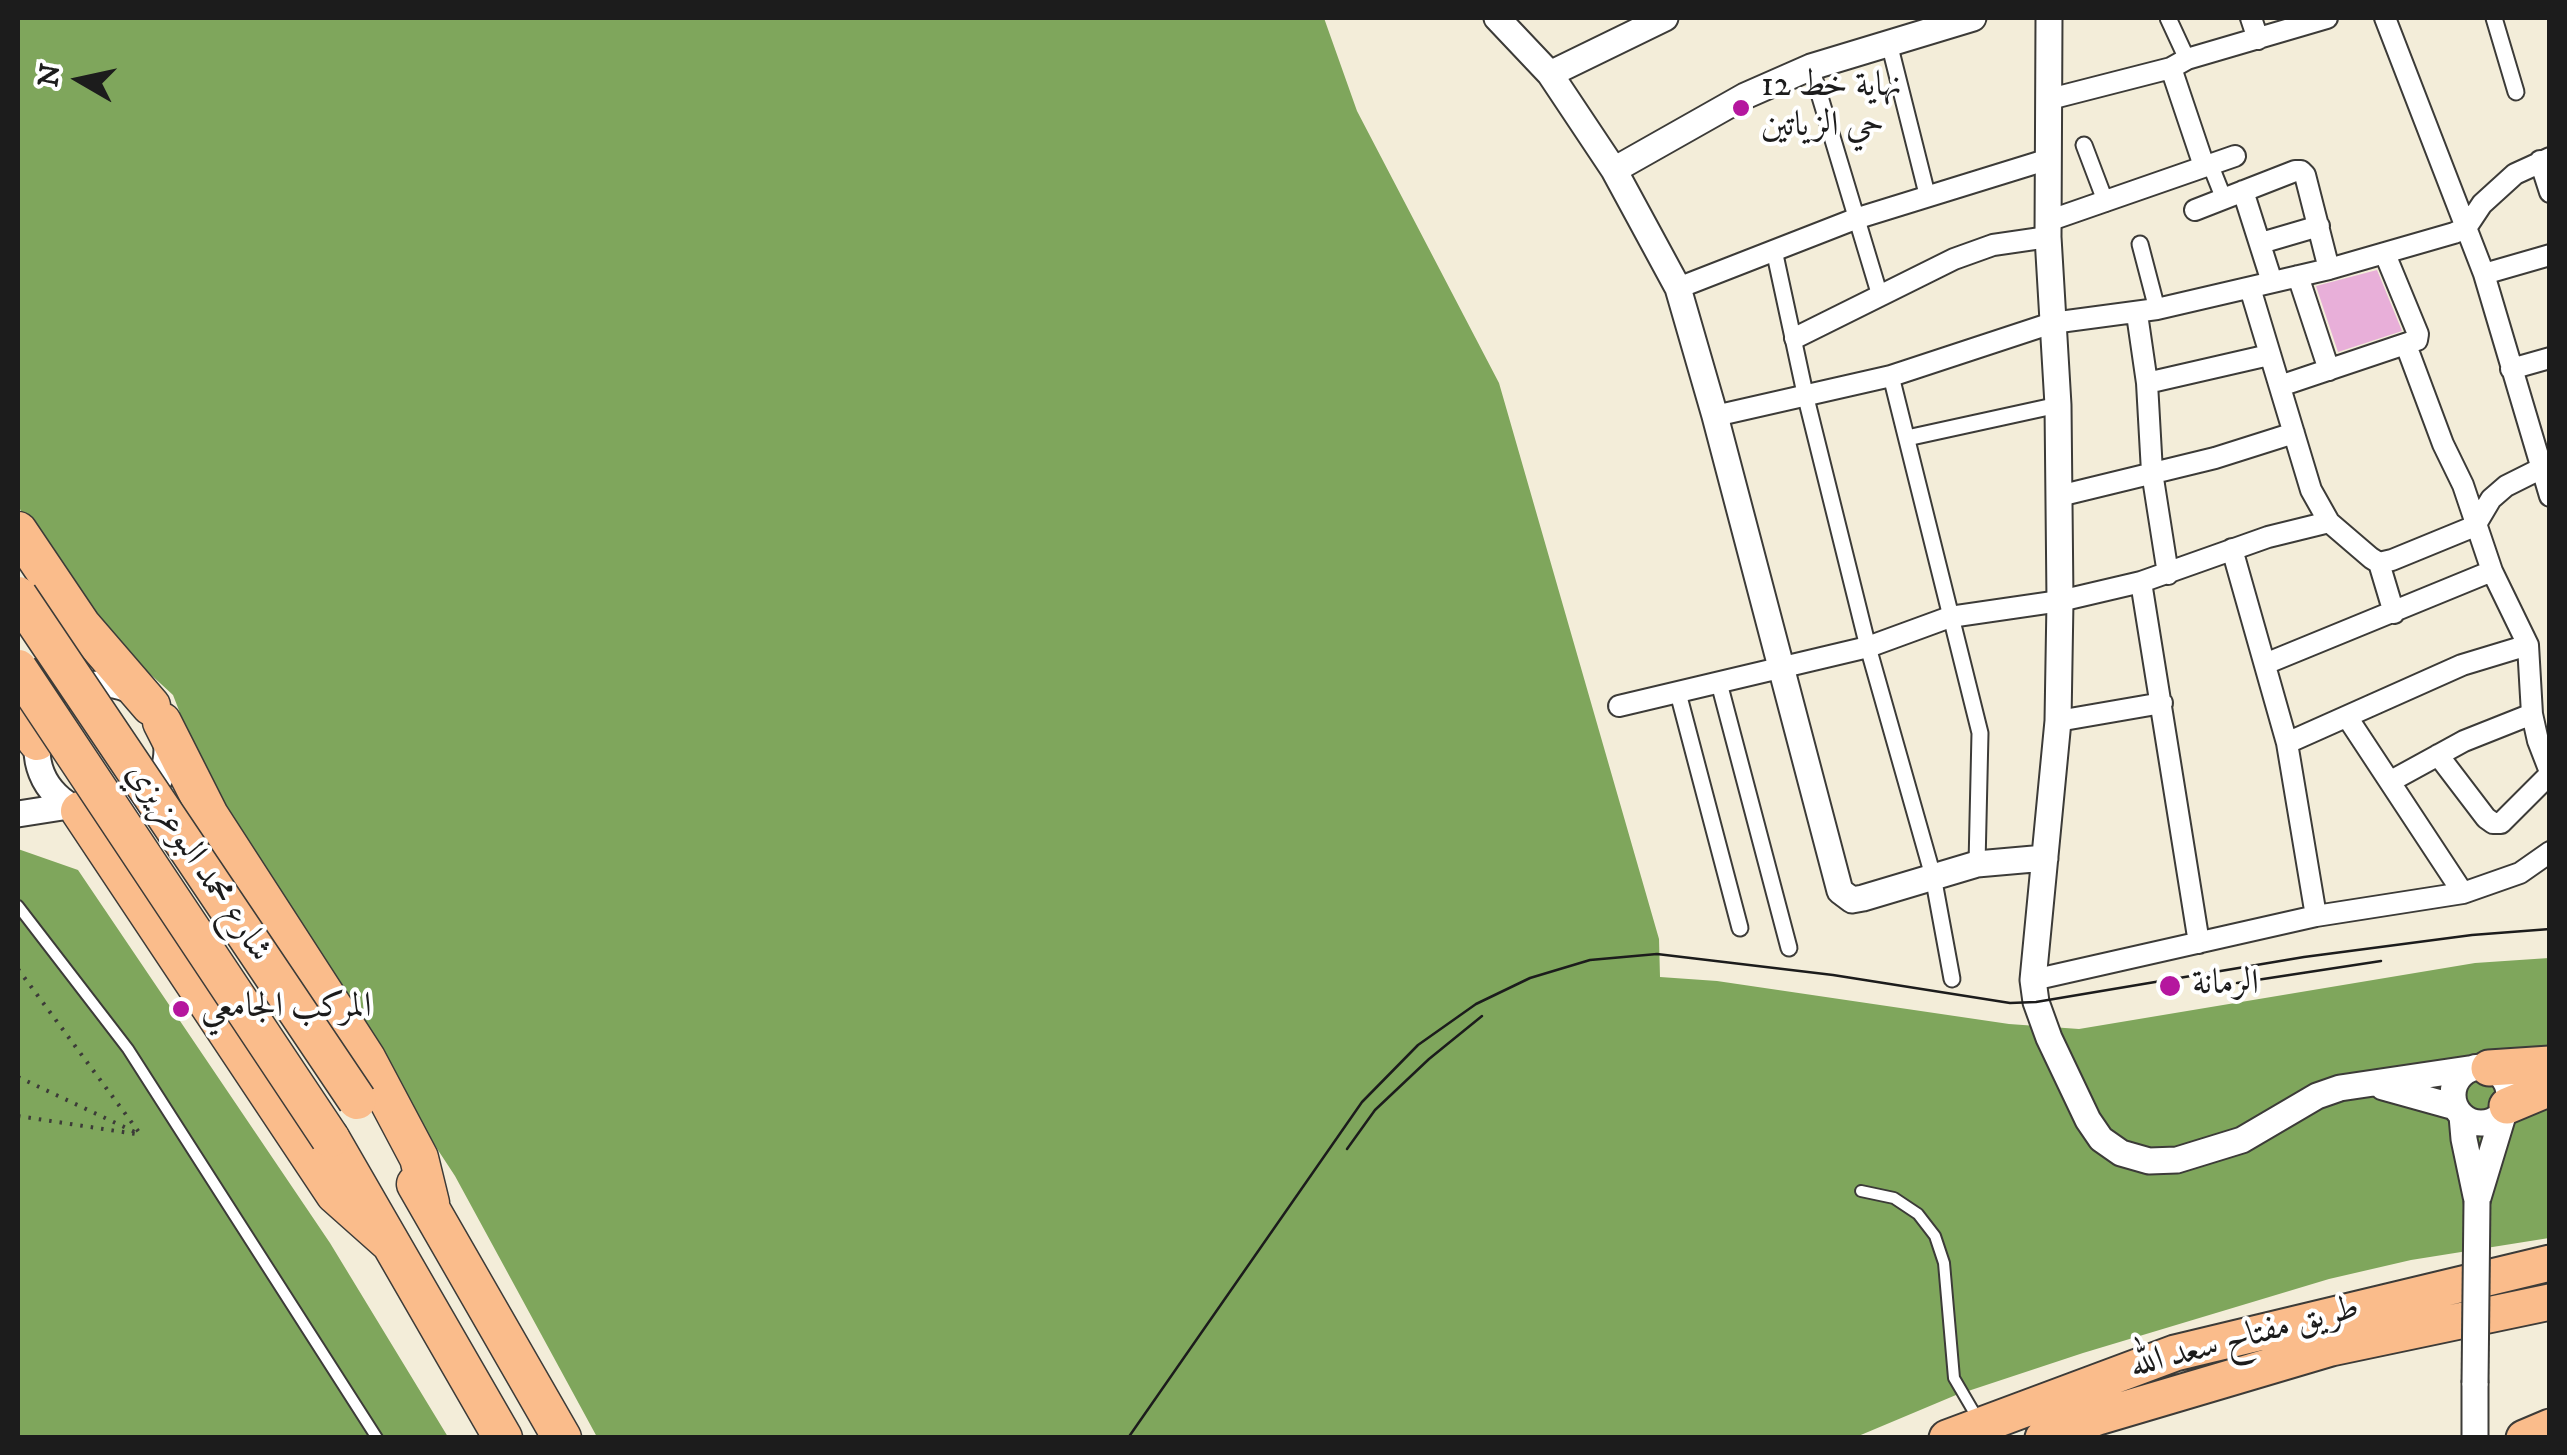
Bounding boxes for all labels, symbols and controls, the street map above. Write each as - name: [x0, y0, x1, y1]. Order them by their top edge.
- north arrow: [30, 30, 130, 130]
- text: N: [31, 61, 69, 89]
- place label: نهاية خط 12 حي الزياتين: [1761, 67, 1902, 149]
- marker: نهاية خط 12 حي الزياتين: [1730, 97, 1752, 119]
- street label: شارع محمد البوعزيزي: [115, 755, 279, 971]
- place label: الرمانة: [2192, 965, 2259, 1007]
- marker: الرمانة: [2157, 973, 2183, 999]
- place label: المركب الجامعي: [201, 988, 372, 1030]
- marker: المركب الجامعي: [170, 998, 192, 1020]
- street label: طريق مفتاح سعد الله: [2126, 1288, 2364, 1390]

